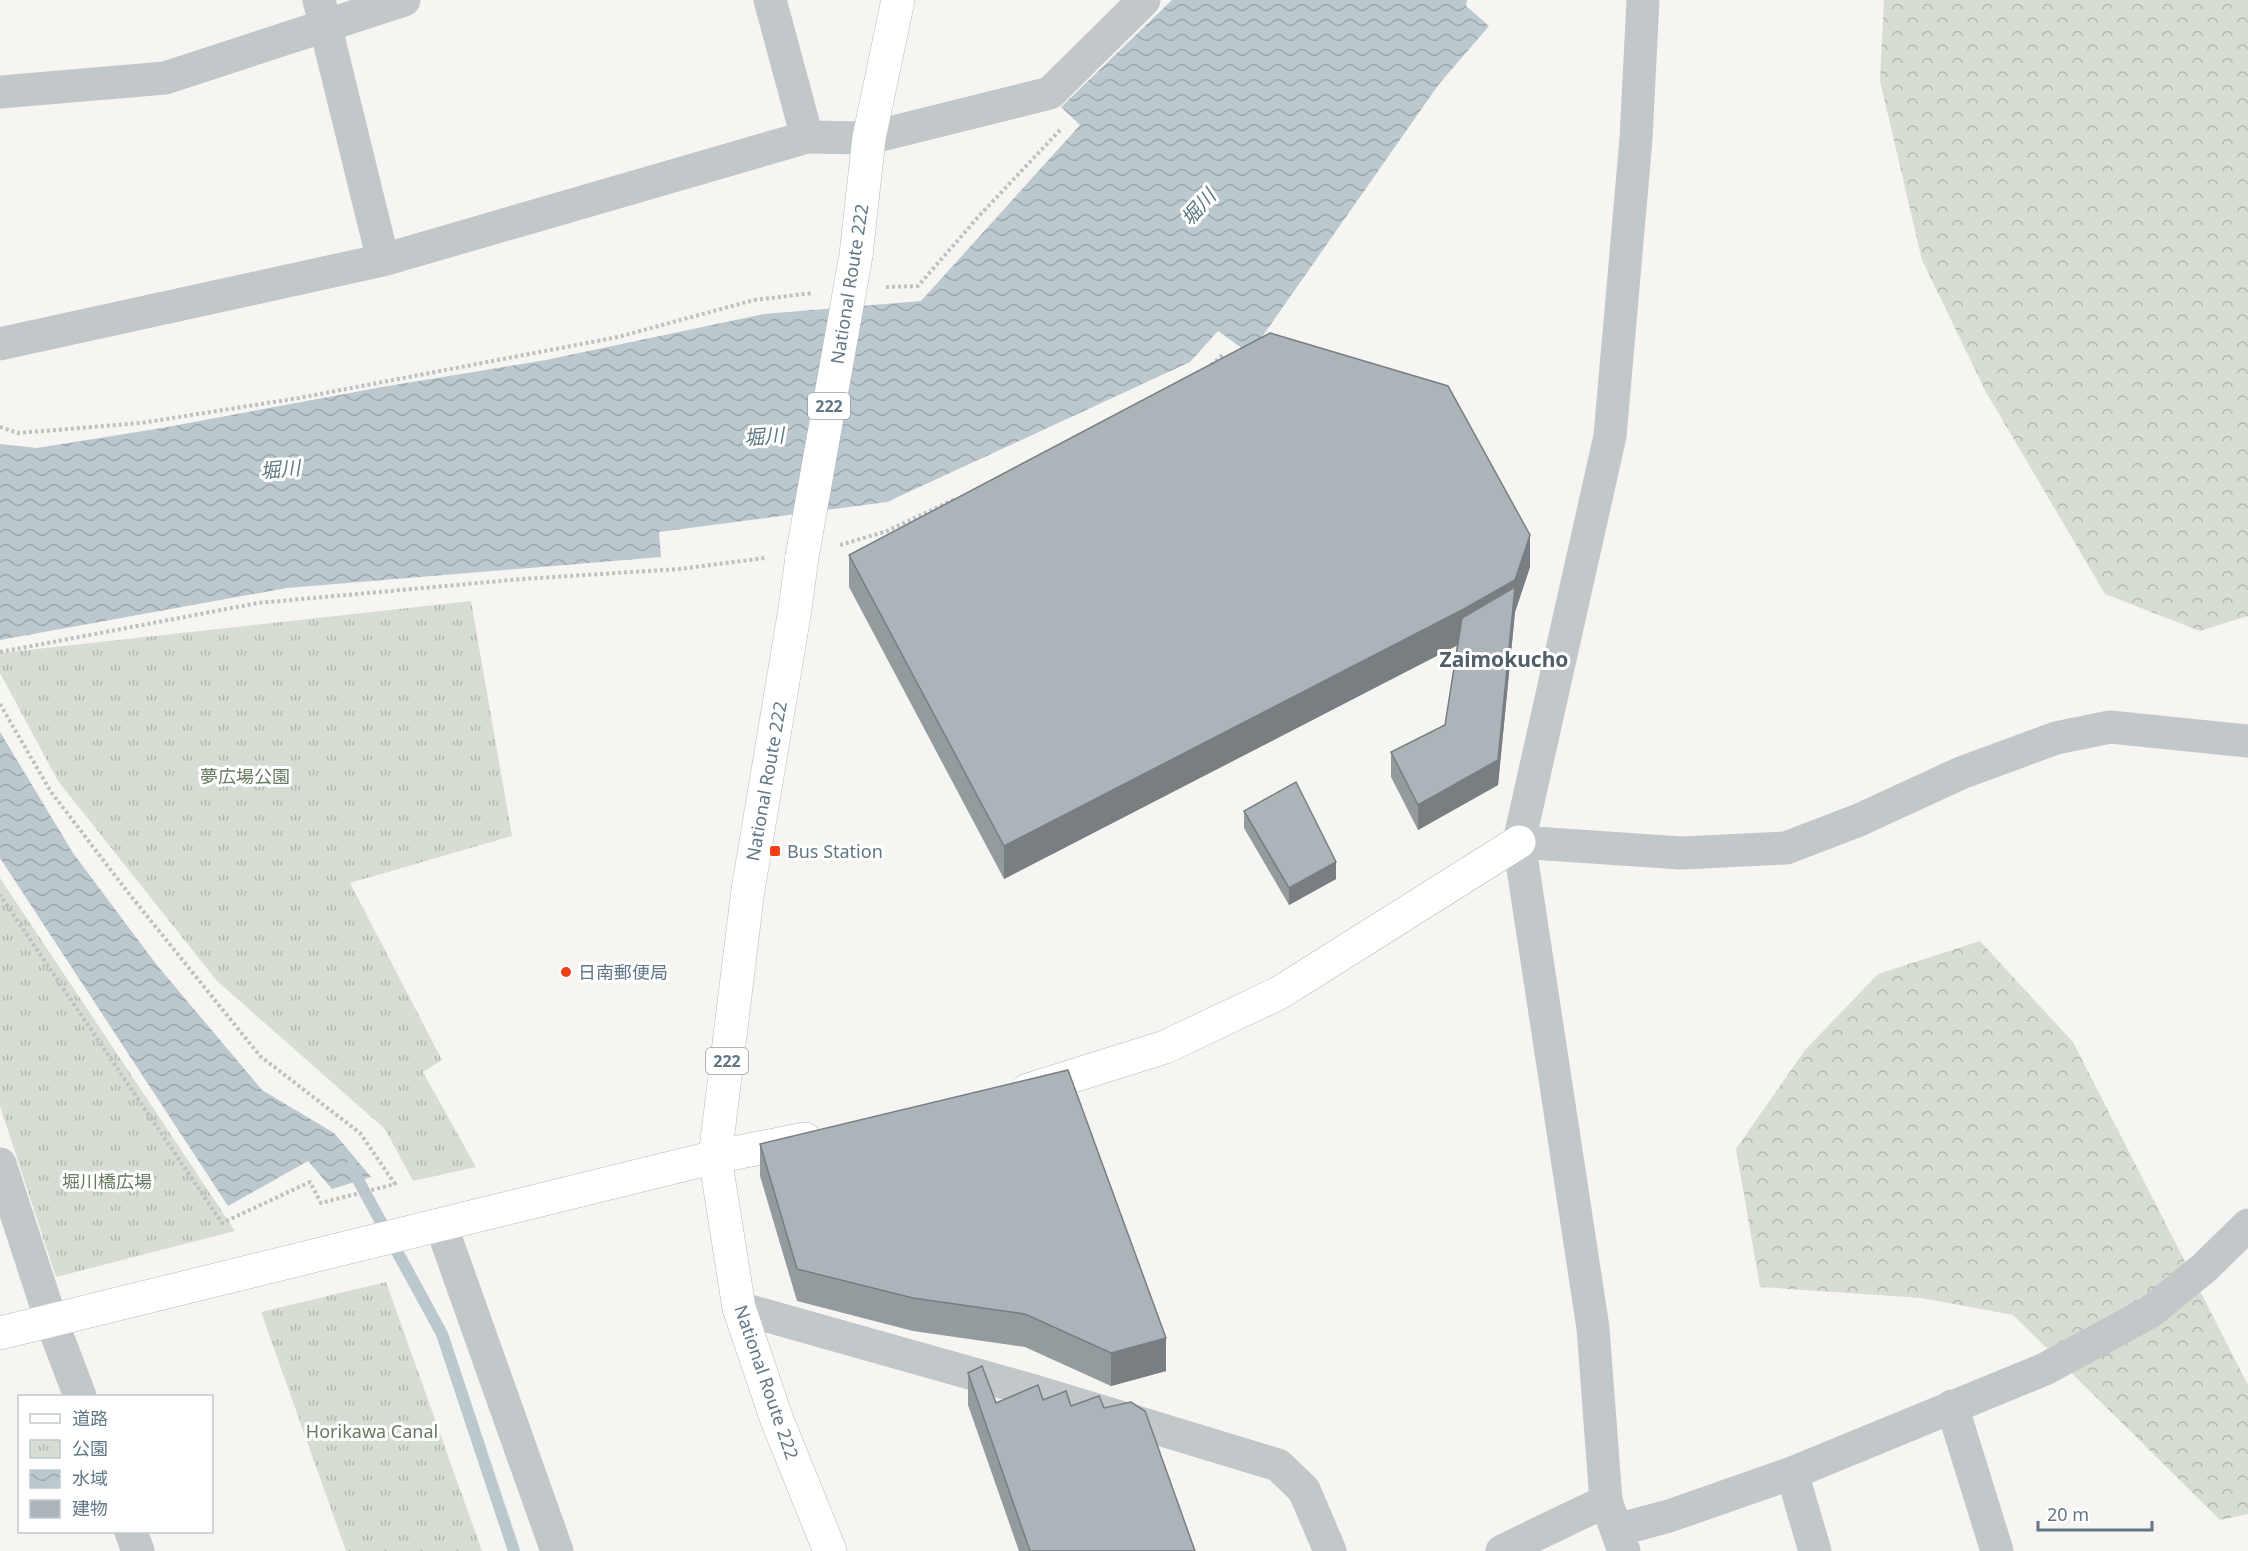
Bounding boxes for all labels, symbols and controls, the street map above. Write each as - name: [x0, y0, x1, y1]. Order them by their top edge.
- water label: 堀川: [1175, 182, 1223, 231]
- street label: National Route 222: [824, 202, 874, 366]
- road number: 222: [808, 393, 850, 419]
- water label: 堀川: [743, 421, 787, 451]
- water label: 堀川: [259, 454, 303, 484]
- district label: Zaimokucho: [1440, 645, 1568, 673]
- street label: National Route 222: [740, 699, 792, 863]
- park label: 夢広場公園: [200, 764, 290, 788]
- place label: Bus Station: [787, 839, 883, 863]
- marker: Bus Station: [768, 844, 782, 858]
- place label: 日南郵便局: [578, 960, 668, 984]
- marker: 日南郵便局: [559, 965, 573, 979]
- road number: 222: [706, 1048, 748, 1074]
- park label: 堀川橋広場: [62, 1169, 152, 1193]
- street label: National Route 222: [729, 1302, 805, 1462]
- legend: [18, 1395, 213, 1533]
- text: 道路: [72, 1406, 108, 1430]
- park label: Horikawa Canal: [306, 1419, 438, 1443]
- text: 公園: [72, 1436, 108, 1460]
- text: 水域: [72, 1466, 108, 1490]
- scale bar: [2038, 1494, 2152, 1532]
- text: 建物: [72, 1496, 108, 1520]
- text: 20 m: [2047, 1502, 2089, 1526]

